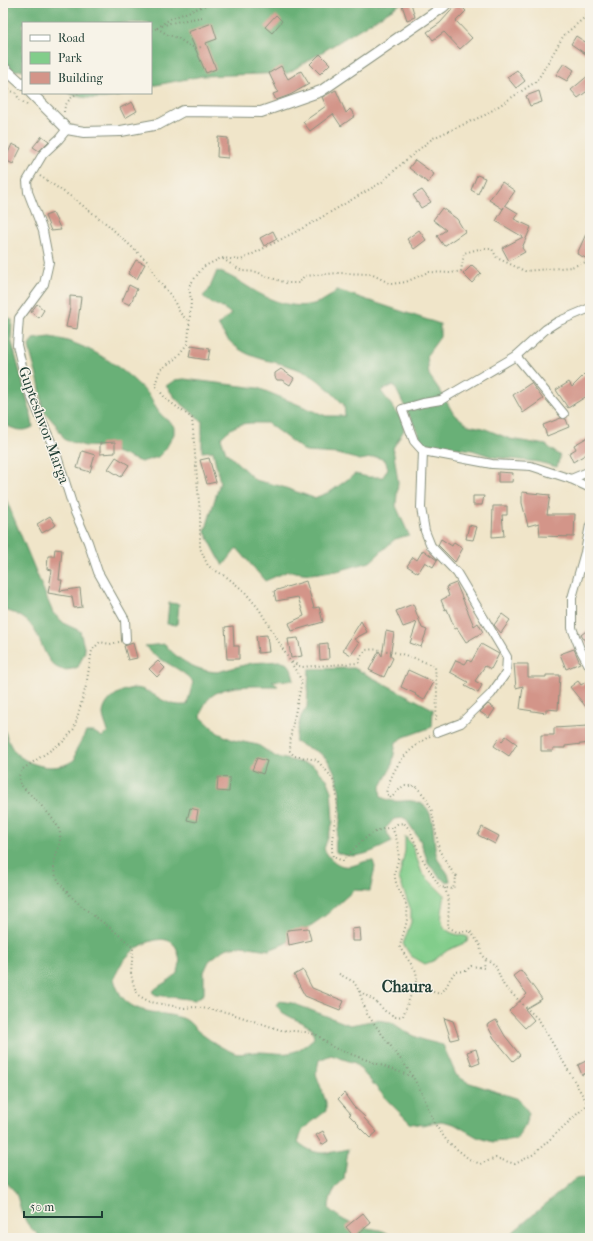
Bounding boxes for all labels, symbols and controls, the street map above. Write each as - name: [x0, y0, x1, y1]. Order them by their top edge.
- legend: [22, 22, 152, 94]
- text: Road: [58, 31, 85, 45]
- text: Park: [58, 51, 83, 65]
- text: Building: [58, 71, 103, 85]
- street label: Gupteshwor Marga: [14, 364, 74, 487]
- district label: Chaura: [382, 977, 433, 996]
- scale bar: [24, 1193, 102, 1219]
- text: 50 m: [30, 1200, 54, 1214]

